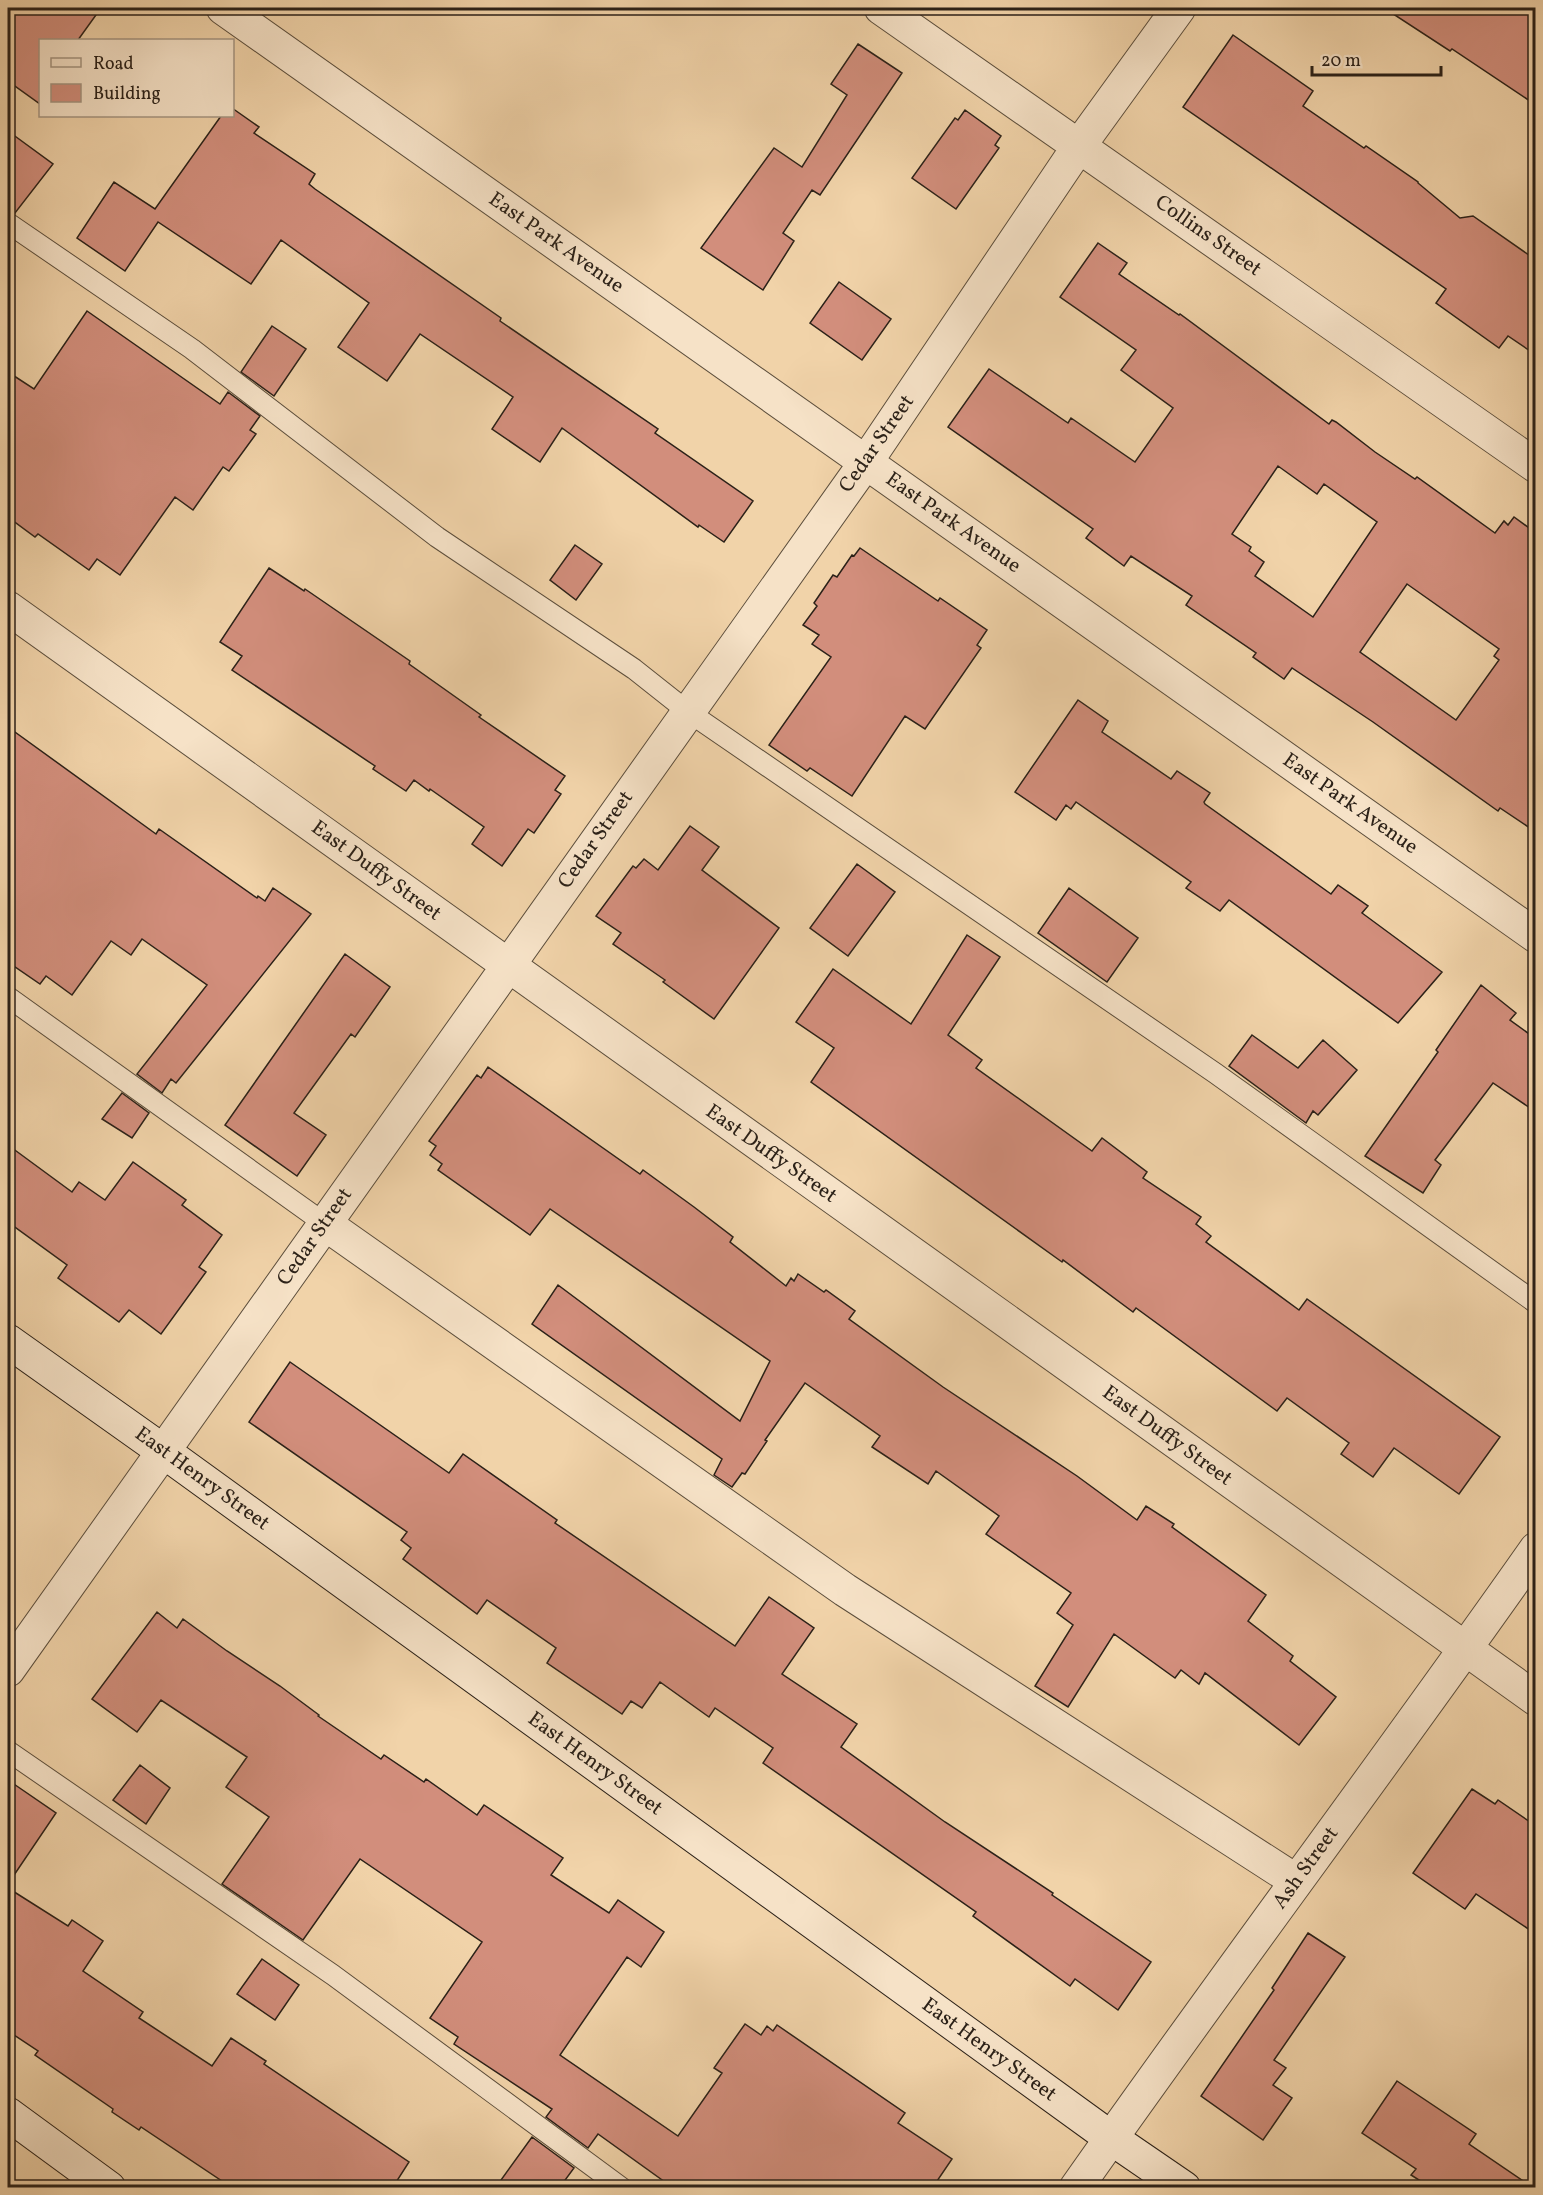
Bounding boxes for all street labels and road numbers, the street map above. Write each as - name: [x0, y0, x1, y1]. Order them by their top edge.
- street label: East Park Avenue: [482, 185, 630, 301]
- street label: Collins Street: [1149, 188, 1267, 284]
- street label: Cedar Street: [832, 389, 922, 499]
- street label: East Park Avenue: [879, 465, 1027, 581]
- street label: East Park Avenue: [1276, 746, 1424, 862]
- street label: Cedar Street: [551, 785, 641, 895]
- street label: East Duffy Street: [305, 814, 447, 928]
- street label: East Duffy Street: [699, 1098, 843, 1210]
- street label: Cedar Street: [270, 1182, 360, 1292]
- street label: East Duffy Street: [1096, 1379, 1238, 1493]
- street label: East Henry Street: [128, 1420, 276, 1538]
- street label: East Henry Street: [521, 1705, 669, 1823]
- street label: Ash Street: [1266, 1821, 1346, 1915]
- street label: East Henry Street: [915, 1991, 1063, 2109]

